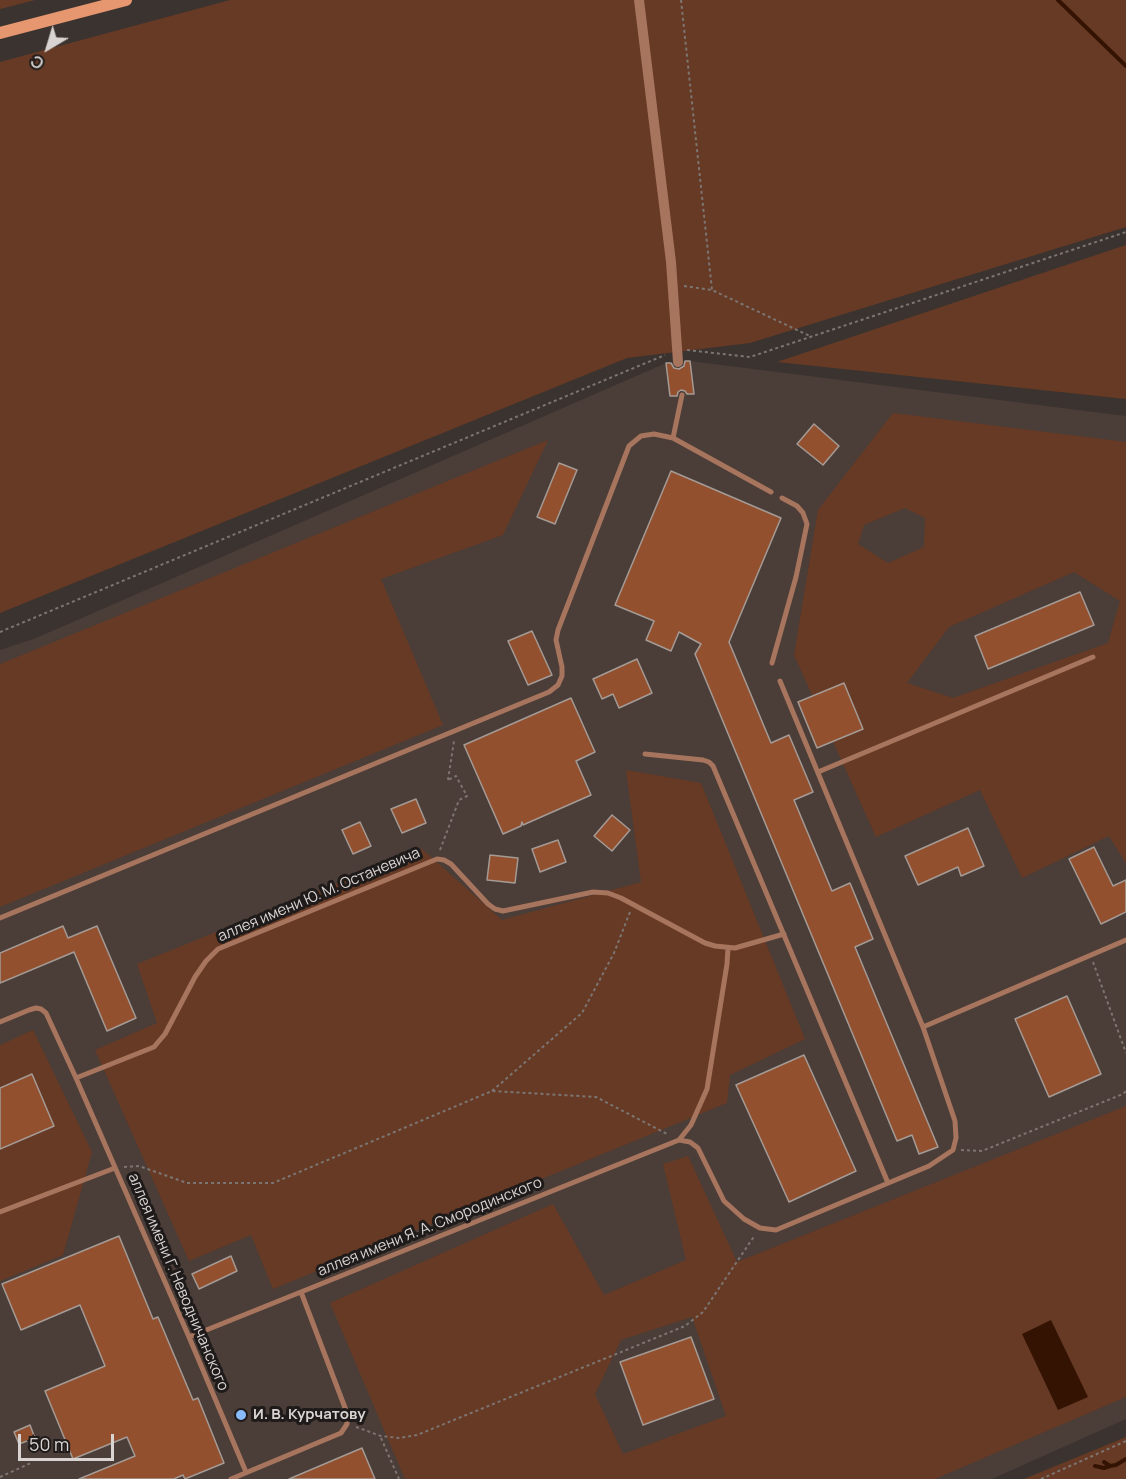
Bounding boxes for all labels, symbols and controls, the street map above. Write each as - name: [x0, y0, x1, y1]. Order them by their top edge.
- north arrow: [18, 18, 78, 78]
- text: С: [25, 50, 48, 74]
- street label: аллея имени Ю. М. Останевича: [215, 844, 423, 946]
- street label: аллея имени Г. Неводничанского: [124, 1170, 232, 1394]
- street label: аллея имени Я. А. Смородинского: [315, 1174, 545, 1280]
- place label: И. В. Курчатову: [253, 1406, 366, 1424]
- marker: И. В. Курчатову: [234, 1408, 248, 1422]
- scale bar: [21, 1422, 117, 1460]
- text: 50 m: [29, 1432, 69, 1456]

